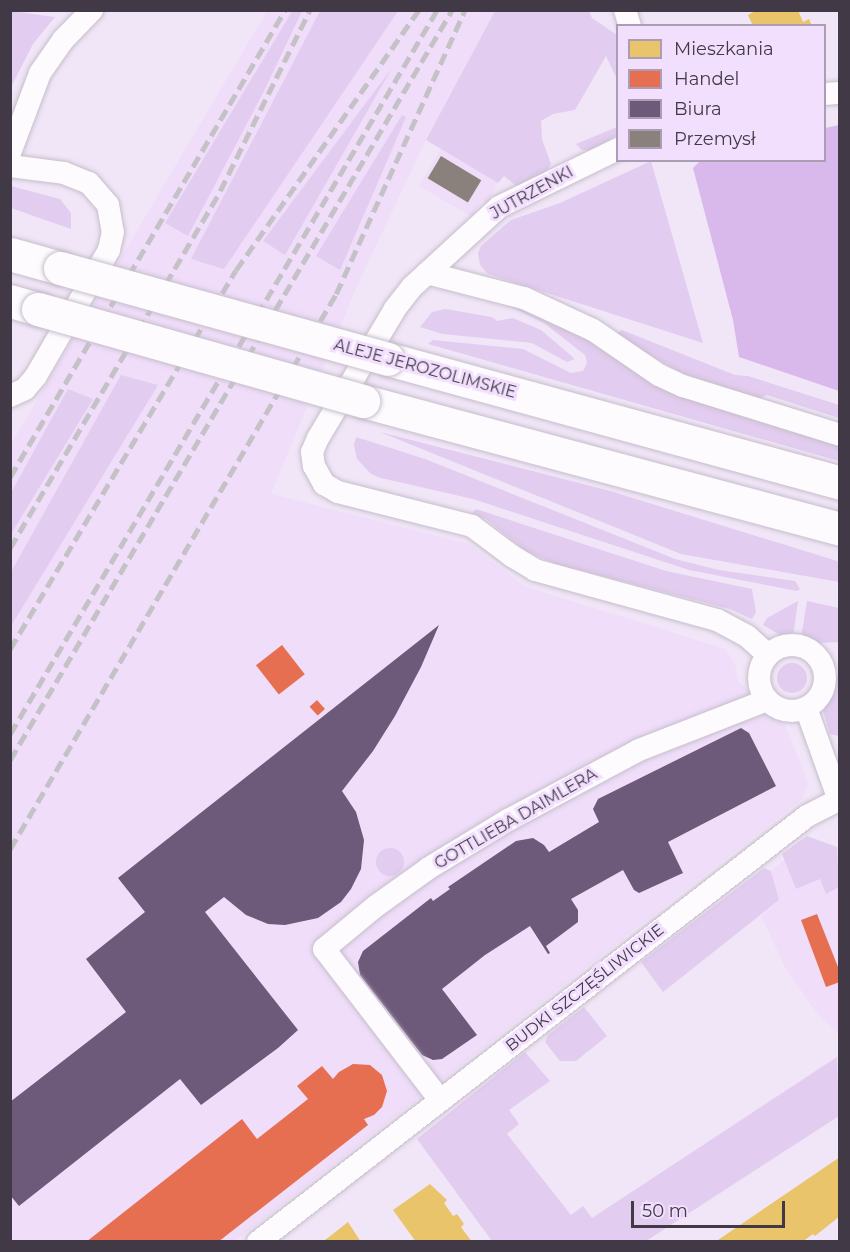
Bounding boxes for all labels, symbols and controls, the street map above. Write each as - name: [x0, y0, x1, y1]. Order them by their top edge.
- legend: [616, 24, 826, 162]
- text: Mieszkania: [674, 38, 774, 60]
- text: Handel: [674, 68, 739, 90]
- text: Biura: [674, 98, 722, 120]
- text: Przemysł: [674, 128, 756, 150]
- street label: JUTRZENKI: [487, 162, 577, 224]
- street label: ALEJE JEROZOLIMSKIE: [332, 335, 518, 403]
- street label: GOTTLIEBA DAIMLERA: [431, 765, 601, 873]
- street label: BUDKI SZCZĘŚLIWICKIE: [502, 920, 668, 1056]
- scale bar: [634, 1189, 788, 1227]
- text: 50 m: [642, 1200, 688, 1222]

